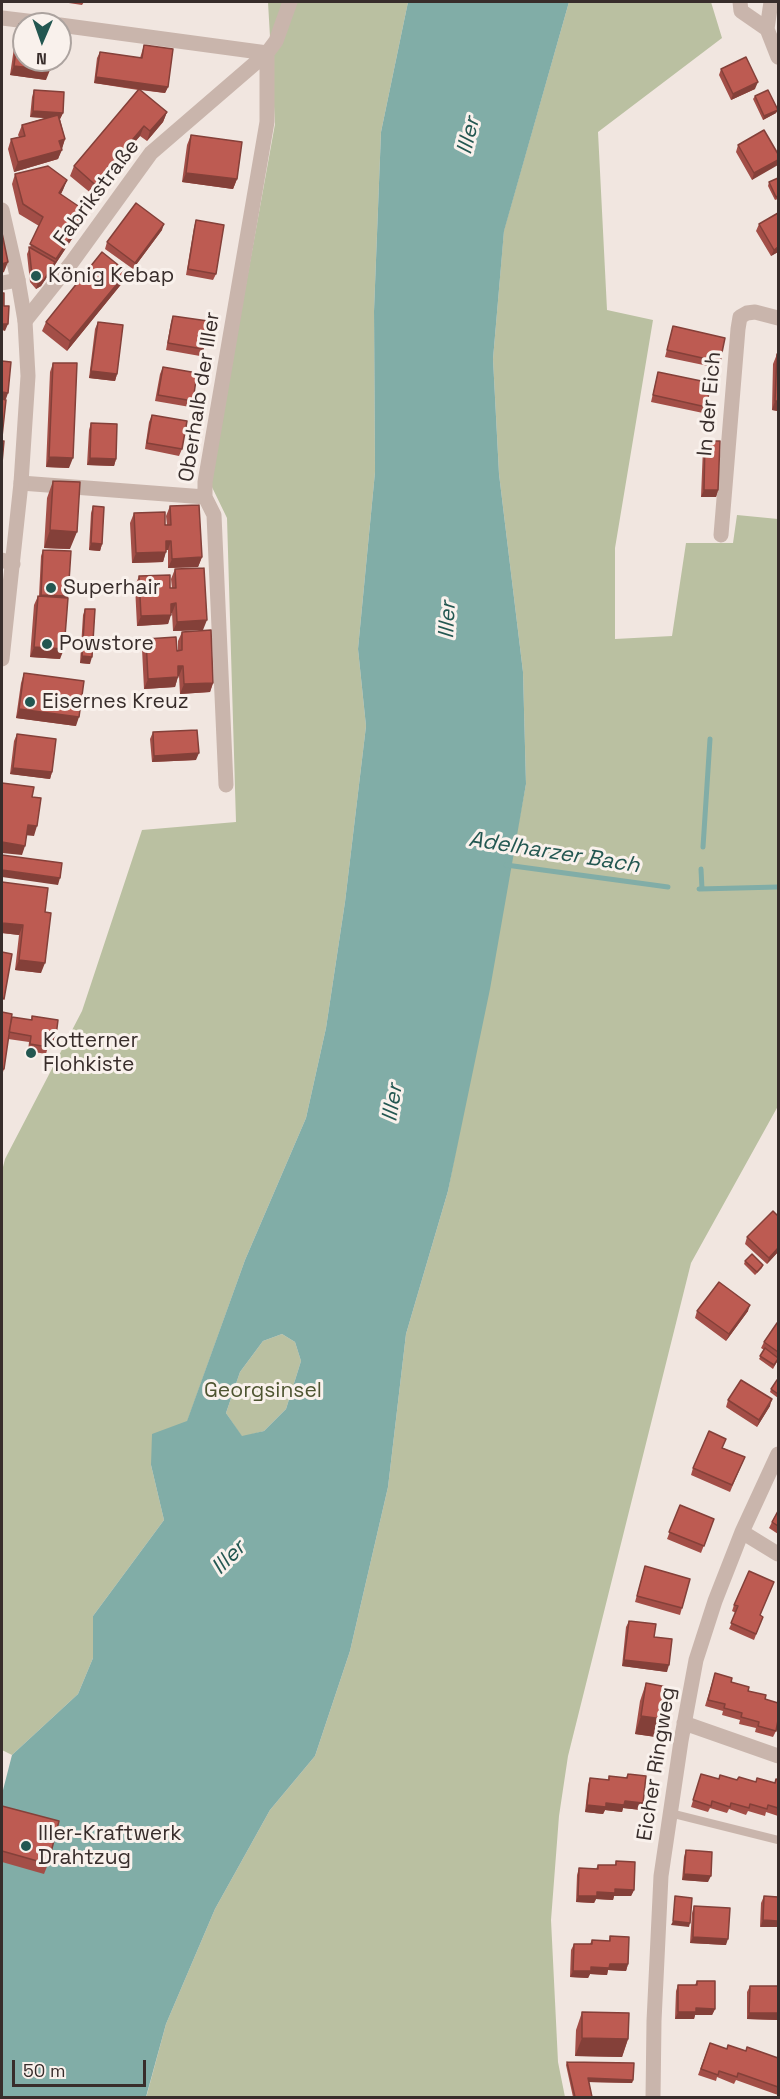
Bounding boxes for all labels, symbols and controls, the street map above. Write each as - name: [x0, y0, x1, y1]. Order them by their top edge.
- north arrow: [12, 12, 72, 72]
- text: N: [36, 48, 47, 69]
- water label: Iller: [452, 115, 486, 157]
- street label: Fabrikstraße: [49, 135, 145, 251]
- place label: König Kebap: [48, 263, 174, 289]
- marker: König Kebap: [29, 269, 43, 283]
- street label: Oberhalb der Iller: [174, 310, 226, 484]
- street label: In der Eich: [693, 351, 727, 457]
- place label: Superhair: [63, 575, 161, 601]
- marker: Superhair: [44, 581, 58, 595]
- water label: Iller: [434, 601, 462, 639]
- place label: Powstore: [59, 631, 154, 657]
- marker: Powstore: [40, 637, 54, 651]
- place label: Eisernes Kreuz: [42, 689, 189, 715]
- marker: Eisernes Kreuz: [23, 695, 37, 709]
- water label: Adelharzer Bach: [467, 826, 641, 880]
- place label: Kotterner Flohkiste: [43, 1028, 138, 1078]
- marker: Kotterner Flohkiste: [24, 1046, 38, 1060]
- water label: Iller: [377, 1082, 409, 1124]
- park label: Georgsinsel: [204, 1378, 322, 1404]
- water label: Iller: [206, 1535, 252, 1581]
- street label: Eicher Ringweg: [632, 1685, 682, 1843]
- place label: Iller-Kraftwerk Drahtzug: [38, 1821, 181, 1871]
- marker: Iller-Kraftwerk Drahtzug: [19, 1839, 33, 1853]
- scale bar: [15, 2048, 148, 2086]
- text: 50 m: [23, 2059, 65, 2082]

